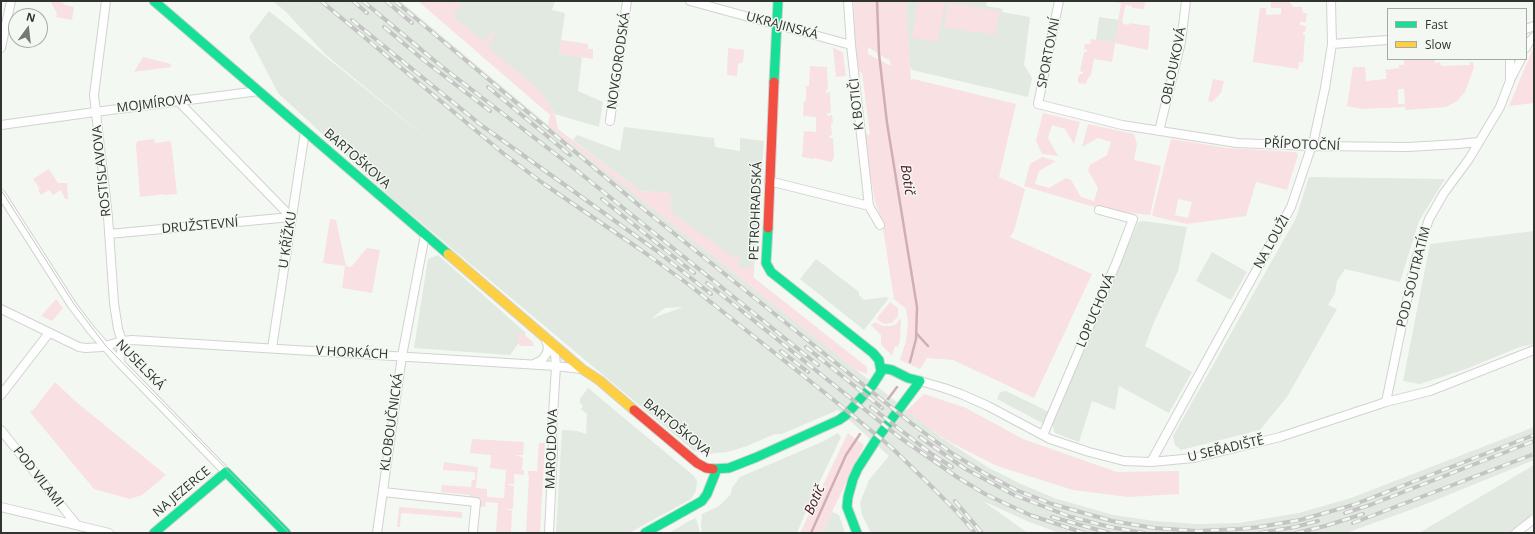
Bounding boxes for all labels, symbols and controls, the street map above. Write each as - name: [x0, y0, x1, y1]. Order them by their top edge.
- north arrow: [8, 8, 48, 48]
- text: N: [25, 8, 37, 25]
- legend: [1387, 8, 1527, 60]
- street label: UKRAJINSKÁ: [744, 9, 820, 43]
- street label: NOVGORODSKÁ: [604, 11, 634, 111]
- street label: SPORTOVNÍ: [1035, 16, 1063, 90]
- text: Fast: [1425, 16, 1448, 33]
- street label: OBLOUKOVÁ: [1158, 26, 1190, 106]
- text: Slow: [1425, 36, 1451, 53]
- street label: K BOTIČI: [847, 77, 867, 131]
- street label: MOJMÍROVA: [116, 92, 192, 116]
- street label: ROSTISLAVOVA: [89, 124, 115, 218]
- street label: BARTOŠKOVA: [321, 126, 393, 192]
- street label: PŘÍPOTOČNÍ: [1264, 136, 1340, 154]
- street label: PETROHRADSKÁ: [746, 161, 766, 261]
- water label: Botič: [896, 163, 918, 197]
- street label: U KŘÍŽKU: [276, 210, 300, 270]
- street label: NA LOUŽI: [1251, 212, 1293, 272]
- street label: DRUŽSTEVNÍ: [161, 215, 239, 237]
- street label: POD SOUTRATÍM: [1394, 225, 1434, 329]
- street label: LOPUCHOVÁ: [1074, 272, 1118, 350]
- street label: NUSELSKÁ: [112, 337, 168, 393]
- street label: V HORKÁCH: [315, 343, 389, 363]
- street label: KLOBOUČNICKÁ: [377, 372, 407, 472]
- street label: BARTOŠKOVA: [640, 396, 714, 460]
- street label: MAROLDOVA: [543, 409, 561, 489]
- street label: U SEŘADIŠTĚ: [1186, 433, 1266, 465]
- street label: POD VILAMI: [10, 444, 66, 510]
- street label: NA JEZERCE: [150, 463, 214, 521]
- water label: Botič: [801, 483, 829, 517]

